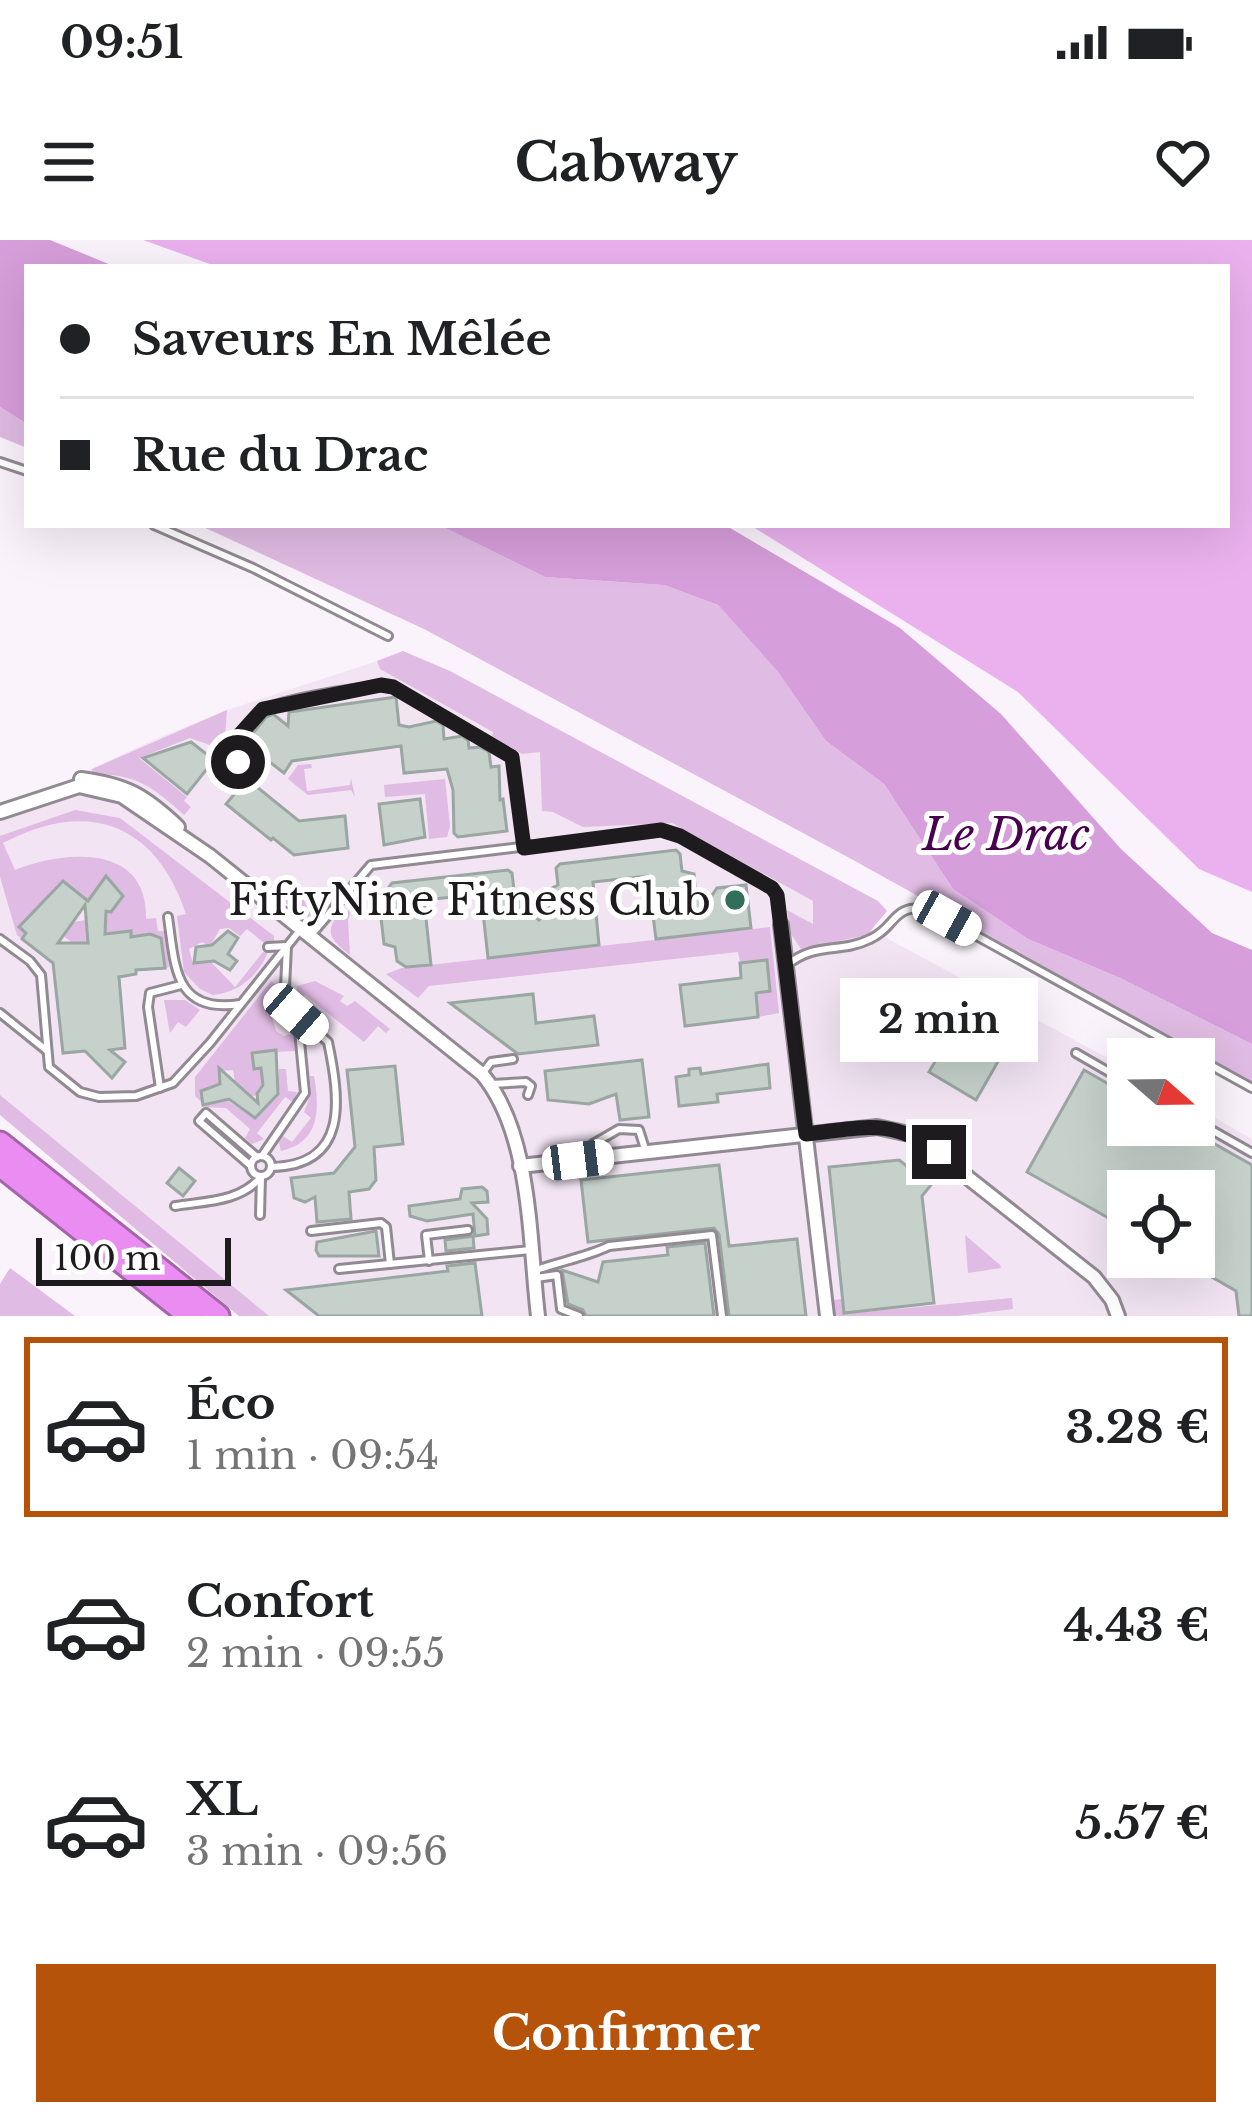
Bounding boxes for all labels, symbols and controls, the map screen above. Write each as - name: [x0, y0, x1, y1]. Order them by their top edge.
- text: 09:51: [60, 14, 183, 70]
- icon: menu: [36, 129, 102, 195]
- text: Cabway: [515, 129, 737, 196]
- icon: heart: [1150, 129, 1216, 195]
- text: Saveurs En Mêlée: [132, 311, 552, 367]
- text: Rue du Drac: [132, 427, 428, 483]
- route start: [211, 735, 265, 789]
- water label: Le Drac: [920, 806, 1090, 862]
- place label: FiftyNine Fitness Club: [229, 874, 711, 926]
- car: [907, 885, 987, 951]
- marker: FiftyNine Fitness Club: [722, 887, 748, 913]
- car: [257, 977, 335, 1051]
- callout: 2 min: [840, 978, 1038, 1062]
- text: 2 min: [878, 995, 1000, 1044]
- north arrow: [1107, 1038, 1215, 1146]
- map controls: [1107, 1038, 1215, 1278]
- route end: [912, 1125, 966, 1179]
- car: [540, 1138, 616, 1182]
- button: locate: [1107, 1170, 1215, 1278]
- scale bar: [36, 1232, 231, 1285]
- text: 100 m: [54, 1238, 161, 1279]
- icon: car: [42, 1373, 150, 1481]
- text: Éco: [186, 1375, 275, 1431]
- text: 3.28 €: [1066, 1399, 1210, 1455]
- text: 1 min · 09:54: [186, 1431, 439, 1480]
- icon: car: [42, 1571, 150, 1679]
- text: Confort: [186, 1573, 374, 1629]
- text: 4.43 €: [1064, 1597, 1210, 1653]
- text: 2 min · 09:55: [186, 1629, 445, 1678]
- icon: car: [42, 1769, 150, 1877]
- text: XL: [186, 1771, 258, 1827]
- text: 5.57 €: [1075, 1795, 1210, 1851]
- text: 3 min · 09:56: [186, 1827, 448, 1876]
- button: Confirmer: [36, 1964, 1216, 2102]

